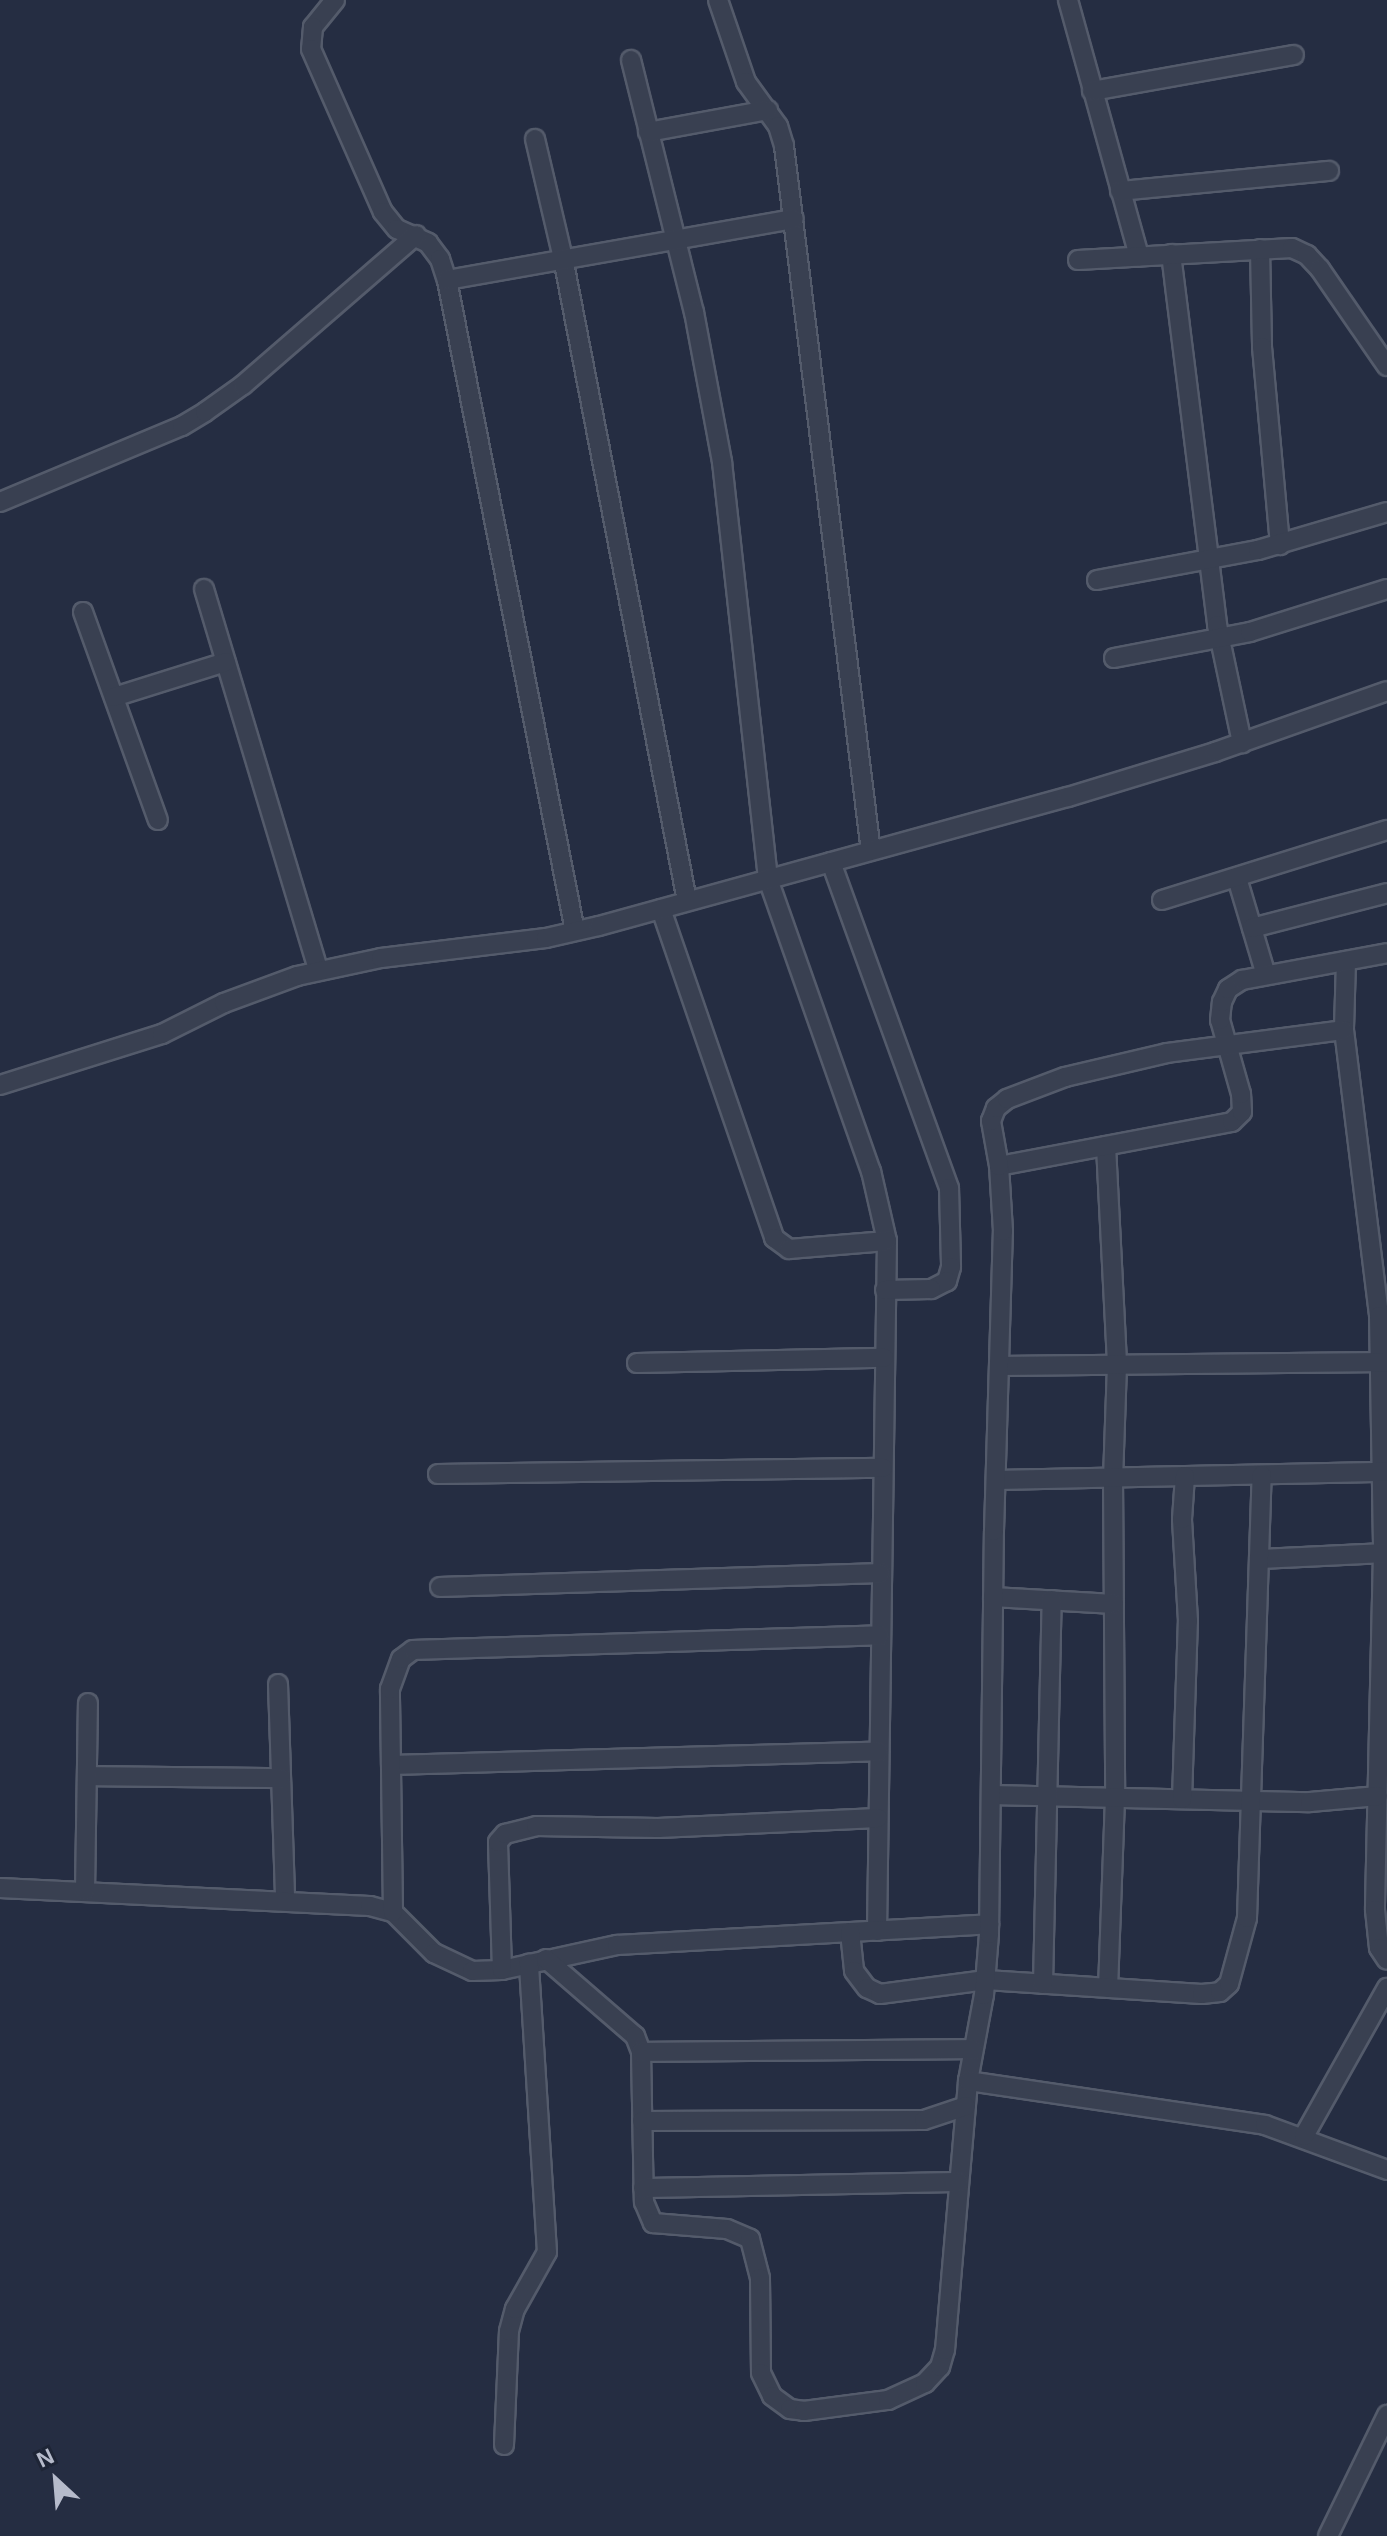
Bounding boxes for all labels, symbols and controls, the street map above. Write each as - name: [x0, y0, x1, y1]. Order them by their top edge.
- north arrow: [16, 2440, 96, 2520]
- text: N: [33, 2443, 58, 2473]

